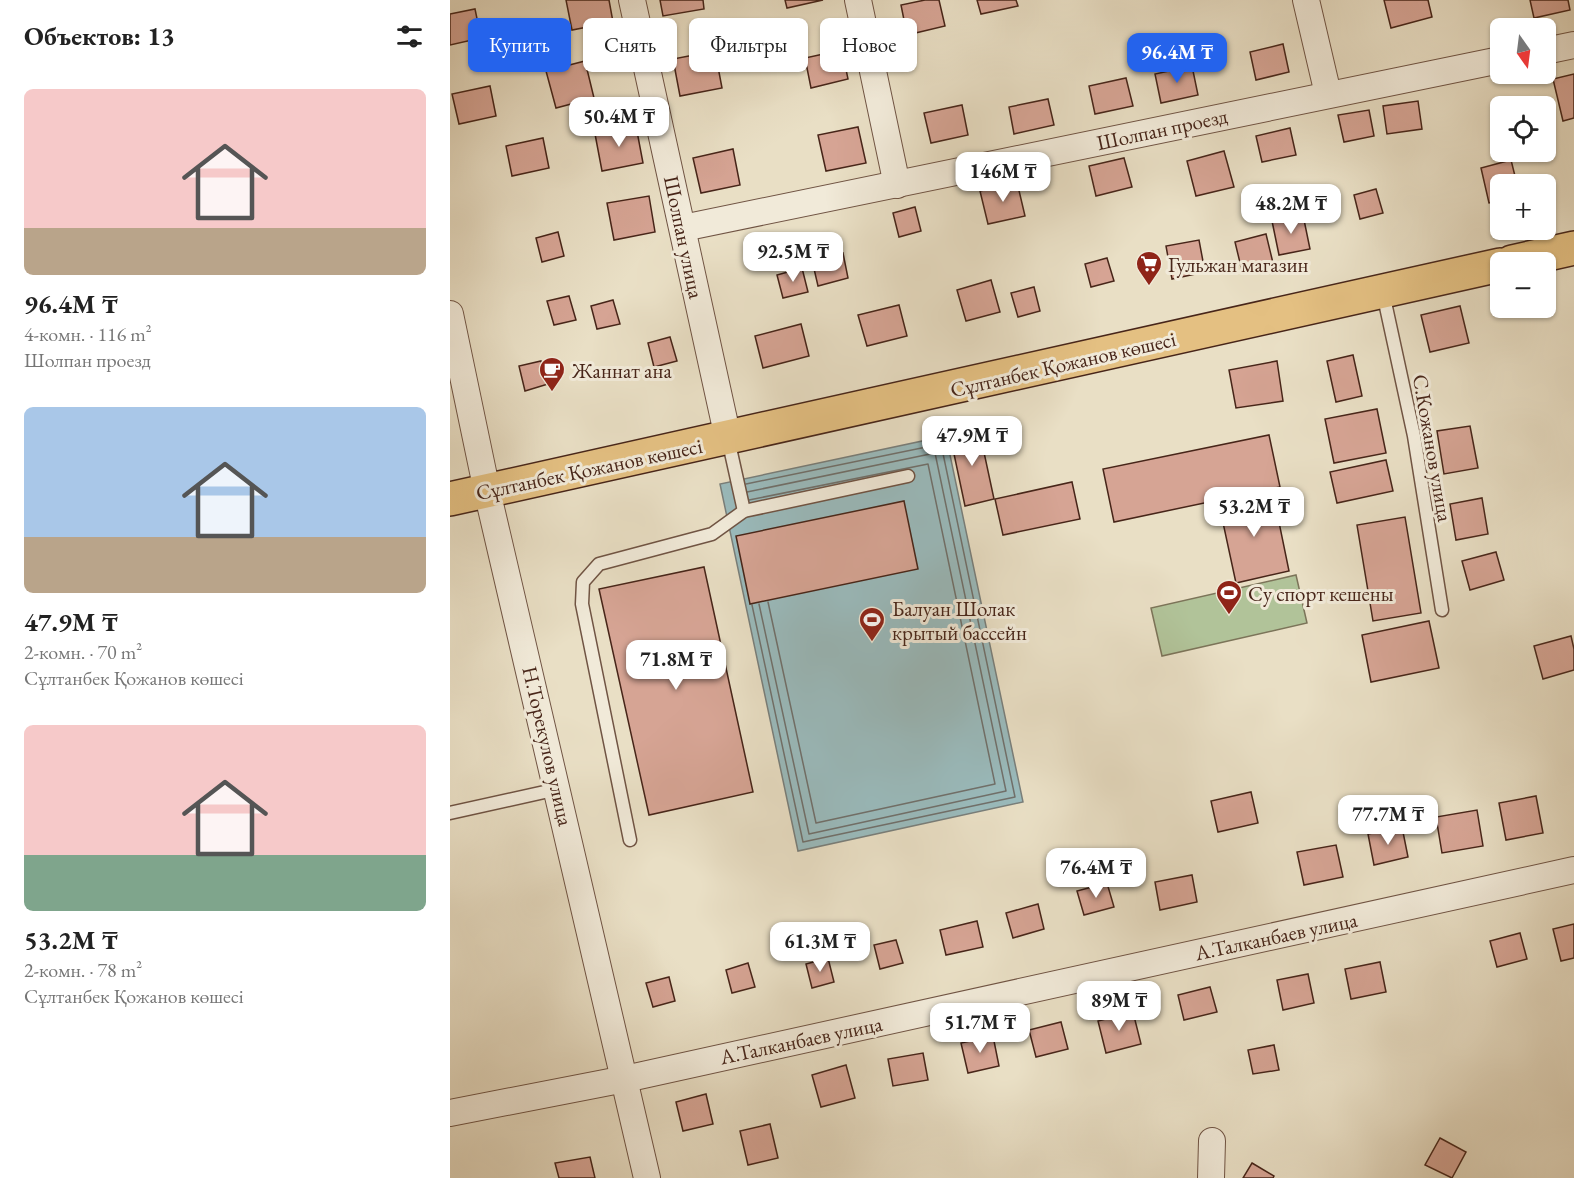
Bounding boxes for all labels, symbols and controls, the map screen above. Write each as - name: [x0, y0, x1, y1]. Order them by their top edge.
- chip: Купить: [468, 18, 571, 72]
- chip: Снять: [583, 18, 677, 72]
- chip: Фильтры: [689, 18, 808, 72]
- chip: Новое: [820, 18, 917, 72]
- north arrow: [1490, 18, 1556, 84]
- map controls: [1490, 18, 1556, 318]
- text: Объектов: 13: [24, 19, 175, 53]
- icon: filters: [393, 20, 426, 53]
- pin: 96.4M ₸: [1122, 33, 1232, 84]
- text: 96.4M ₸: [1141, 39, 1213, 65]
- button: locate: [1490, 96, 1556, 162]
- pin: 50.4M ₸: [564, 97, 674, 148]
- street label: Шолпан проезд: [1094, 102, 1230, 156]
- text: 50.4M ₸: [583, 103, 655, 129]
- icon: home: [171, 128, 279, 236]
- pin: 146M ₸: [954, 152, 1052, 203]
- text: 146M ₸: [970, 158, 1036, 184]
- street label: Шолпан улица: [658, 173, 710, 301]
- button: +: [1490, 174, 1556, 240]
- pin: 48.2M ₸: [1236, 184, 1346, 235]
- text: 48.2M ₸: [1255, 190, 1327, 216]
- pin: 92.5M ₸: [738, 232, 848, 283]
- text: 92.5M ₸: [757, 238, 829, 264]
- supermarket icon: Гульжан магазин: [1134, 249, 1164, 287]
- place label: Гульжан магазин: [1168, 251, 1309, 278]
- button: −: [1490, 252, 1556, 318]
- text: 96.4M ₸: [24, 287, 118, 321]
- text: 4-комн. · 116 m²: [24, 321, 152, 347]
- street label: Сұлтанбек Қожанов көшесі: [948, 325, 1178, 403]
- text: Шолпан проезд: [24, 347, 151, 373]
- cafe icon: Жаннат ана: [537, 355, 567, 393]
- place label: Жаннат ана: [571, 357, 672, 384]
- street label: С.Кожанов улица: [1407, 372, 1459, 524]
- pin: 47.9M ₸: [917, 416, 1027, 467]
- text: 47.9M ₸: [936, 422, 1008, 448]
- street label: Сұлтанбек Қожанов көшесі: [473, 432, 705, 506]
- icon: home: [171, 446, 279, 554]
- pin: 53.2M ₸: [1199, 487, 1309, 538]
- text: 53.2M ₸: [1218, 493, 1290, 519]
- sports icon: Су спорт кешены: [1214, 578, 1244, 616]
- place label: Су спорт кешены: [1248, 580, 1394, 607]
- place label: Балуан Шолак крытый бассейн: [892, 595, 1027, 646]
- text: 47.9M ₸: [24, 605, 118, 639]
- sports icon: Балуан Шолак крытый бассейн: [857, 605, 887, 643]
- text: 2-комн. · 70 m²: [24, 639, 142, 665]
- pin: 71.8M ₸: [621, 640, 731, 691]
- text: 71.8M ₸: [640, 646, 712, 672]
- street label: Н.Торекулов улица: [517, 664, 580, 829]
- text: Сұлтанбек Қожанов көшесі: [24, 665, 244, 691]
- icon: home: [171, 764, 279, 872]
- pin: 77.7M ₸: [1333, 795, 1443, 846]
- text: 77.7M ₸: [1352, 801, 1424, 827]
- pin: 76.4M ₸: [1041, 848, 1151, 899]
- text: 76.4M ₸: [1060, 854, 1132, 880]
- street label: А.Талканбаев улица: [1191, 905, 1360, 967]
- pin: 61.3M ₸: [765, 922, 875, 973]
- text: 53.2M ₸: [24, 923, 118, 957]
- text: 61.3M ₸: [784, 928, 856, 954]
- text: 2-комн. · 78 m²: [24, 957, 142, 983]
- pin: 89M ₸: [1077, 981, 1161, 1032]
- text: Сұлтанбек Қожанов көшесі: [24, 983, 244, 1009]
- text: 89M ₸: [1091, 987, 1147, 1013]
- pin: 51.7M ₸: [925, 1003, 1035, 1054]
- street label: А.Талканбаев улица: [716, 1009, 885, 1071]
- text: 51.7M ₸: [944, 1009, 1016, 1035]

